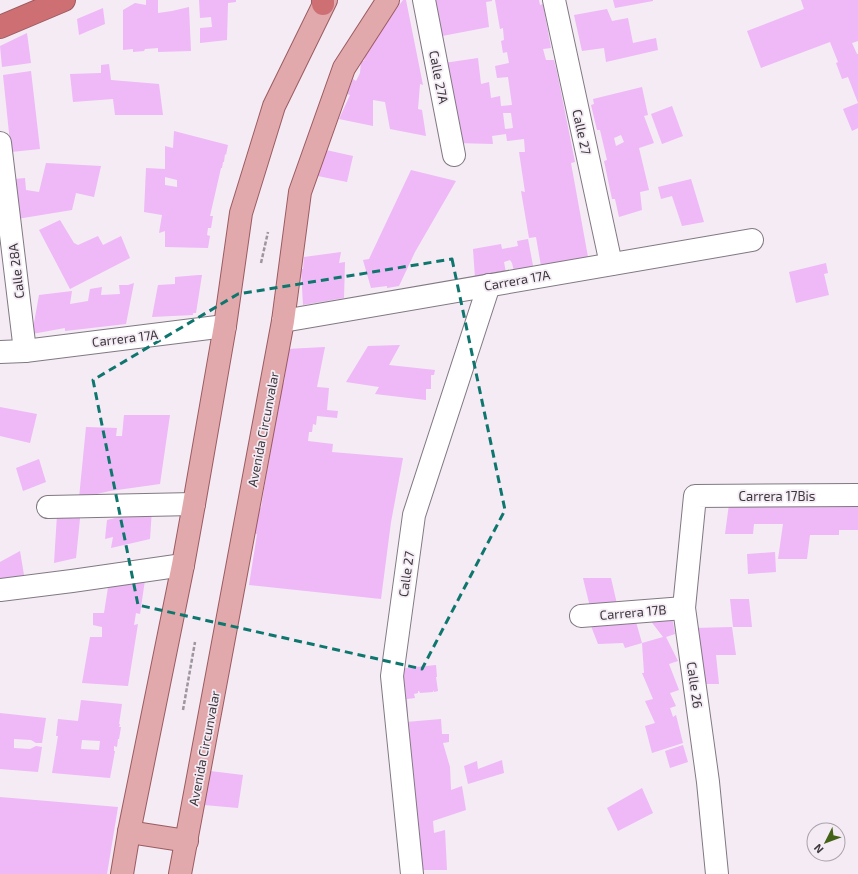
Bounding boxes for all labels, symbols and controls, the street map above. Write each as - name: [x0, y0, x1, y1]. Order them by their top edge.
- street label: Calle 27A: [426, 49, 452, 105]
- street label: Calle 27: [569, 108, 595, 157]
- street label: Calle 28A: [5, 243, 27, 299]
- street label: Carrera 17A: [483, 266, 551, 294]
- street label: Carrera 17A: [91, 326, 159, 350]
- street label: Avenida Circunvalar: [244, 370, 282, 488]
- street label: Carrera 17Bis: [739, 488, 815, 504]
- street label: Calle 27: [395, 550, 417, 598]
- street label: Carrera 17B: [599, 601, 667, 623]
- street label: Calle 26: [684, 661, 706, 709]
- street label: Avenida Circunvalar: [185, 689, 223, 807]
- north arrow: [806, 822, 846, 862]
- text: N: [811, 842, 826, 856]

